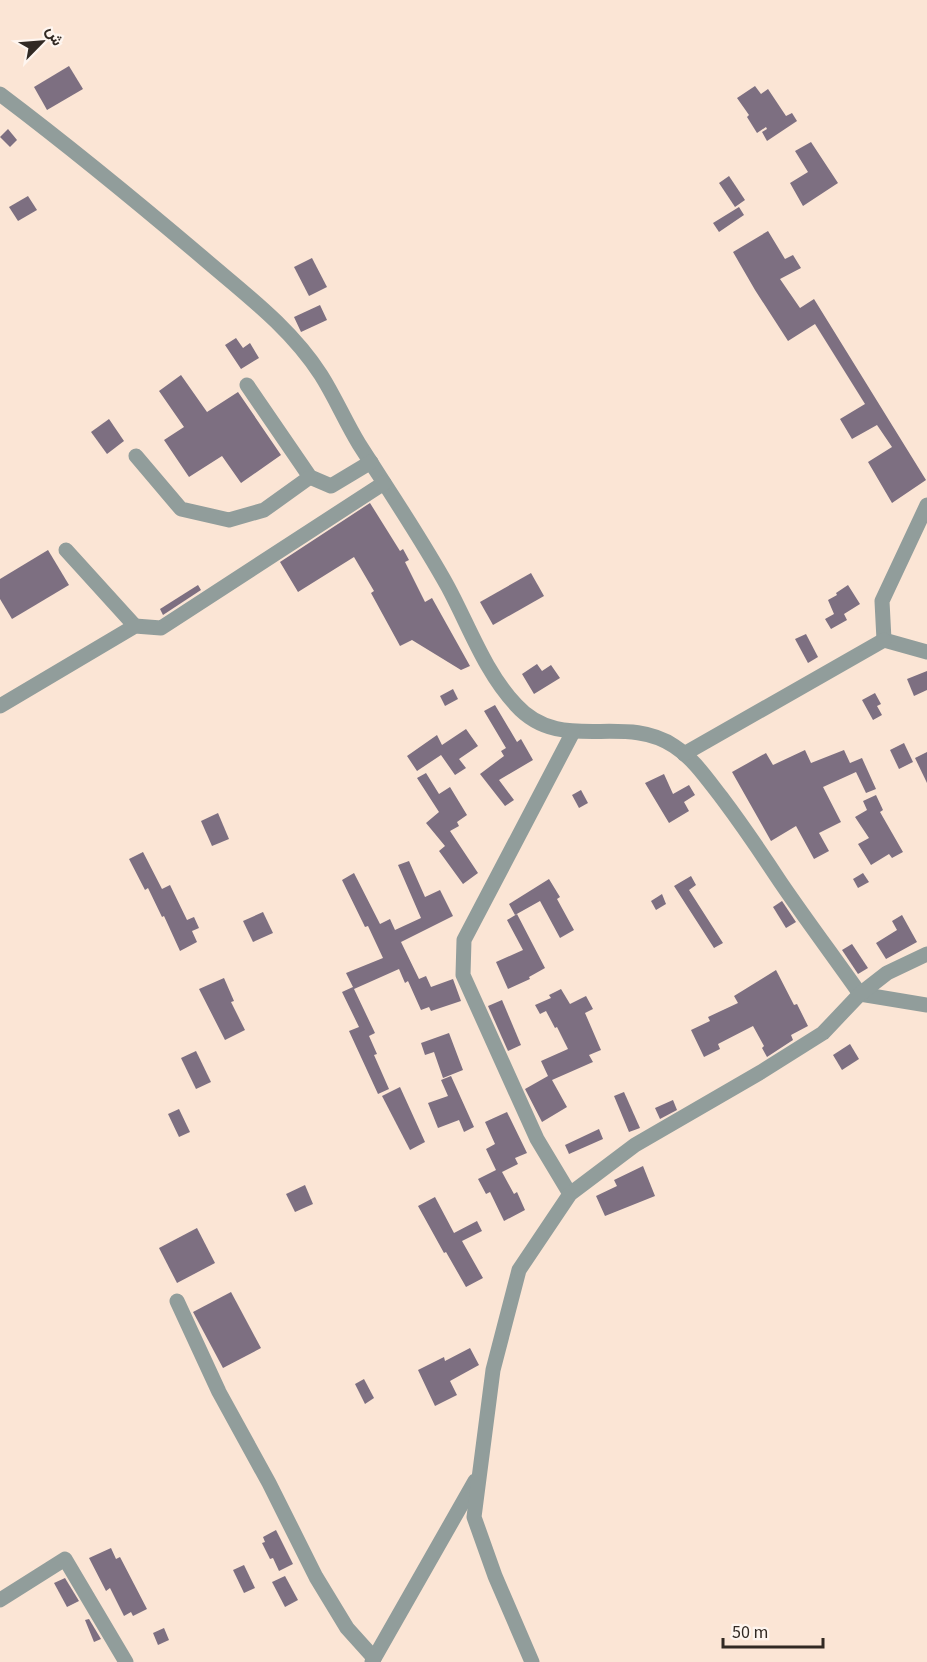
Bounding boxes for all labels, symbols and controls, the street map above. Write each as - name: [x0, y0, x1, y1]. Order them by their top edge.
- north arrow: [12, 12, 72, 72]
- text: ش: [41, 23, 69, 49]
- scale bar: [723, 1611, 824, 1649]
- text: 50 m: [732, 1620, 768, 1645]

